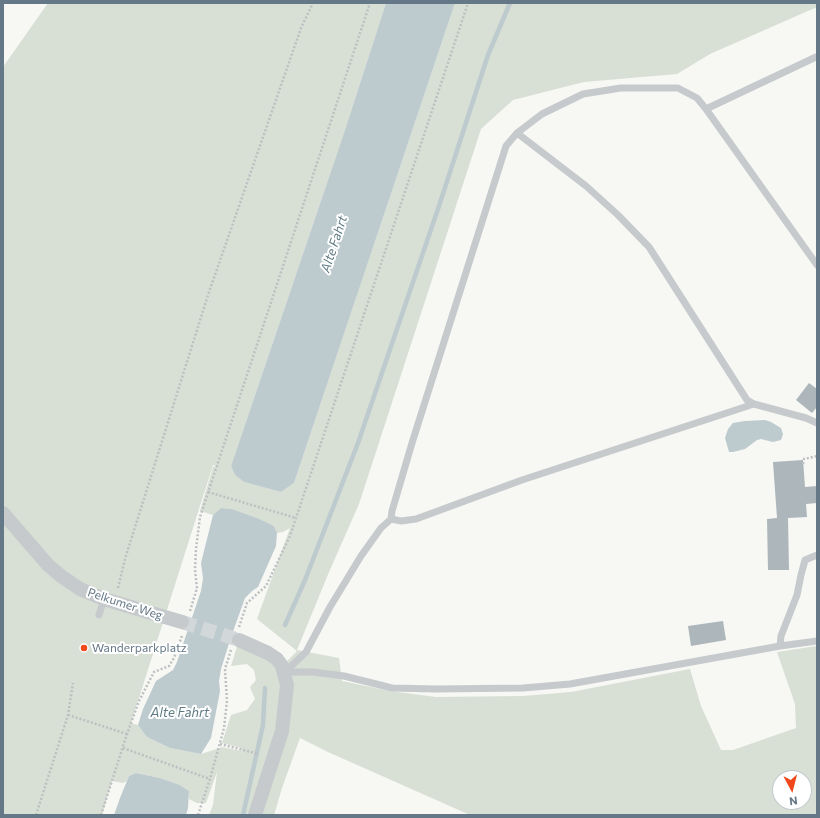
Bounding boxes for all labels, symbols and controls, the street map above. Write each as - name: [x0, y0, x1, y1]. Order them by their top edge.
- water label: Alte Fahrt: [317, 214, 351, 274]
- street label: Pelkumer Weg: [86, 585, 164, 623]
- place label: Wanderparkplatz: [92, 641, 187, 655]
- marker: Wanderparkplatz: [79, 643, 89, 653]
- water label: Alte Fahrt: [151, 705, 209, 721]
- north arrow: [772, 770, 812, 810]
- text: N: [789, 794, 798, 808]

